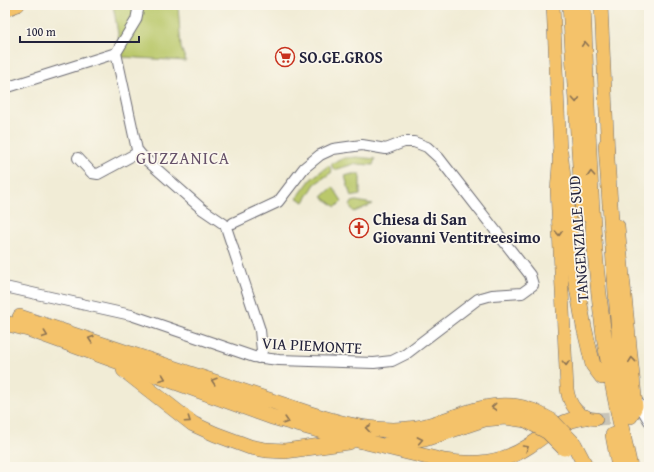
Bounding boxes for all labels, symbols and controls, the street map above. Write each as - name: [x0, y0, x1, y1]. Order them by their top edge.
- scale bar: [20, 18, 139, 44]
- text: 100 m: [26, 23, 56, 40]
- one-way arrow: [581, 41, 589, 47]
- place label: SO.GE.GROS: [299, 45, 383, 69]
- supermarket icon: SO.GE.GROS: [274, 46, 296, 68]
- one-way arrow: [572, 97, 580, 103]
- district label: GUZZANICA: [136, 145, 230, 170]
- one-way arrow: [587, 171, 596, 177]
- street label: TANGENZIALE SUD: [562, 175, 594, 303]
- place label: Chiesa di San Giovanni Ventitreesimo: [373, 207, 541, 249]
- church icon: Chiesa di San Giovanni Ventitreesimo: [348, 217, 370, 239]
- one-way arrow: [555, 230, 564, 236]
- street label: VIA PIEMONTE: [261, 330, 363, 360]
- one-way arrow: [41, 331, 48, 339]
- one-way arrow: [87, 336, 94, 344]
- one-way arrow: [627, 357, 636, 363]
- one-way arrow: [562, 360, 570, 366]
- one-way arrow: [160, 374, 167, 382]
- one-way arrow: [211, 377, 218, 385]
- one-way arrow: [491, 402, 497, 411]
- one-way arrow: [184, 415, 191, 423]
- one-way arrow: [282, 416, 289, 425]
- one-way arrow: [364, 424, 371, 433]
- one-way arrow: [417, 436, 423, 444]
- one-way arrow: [522, 445, 529, 452]

